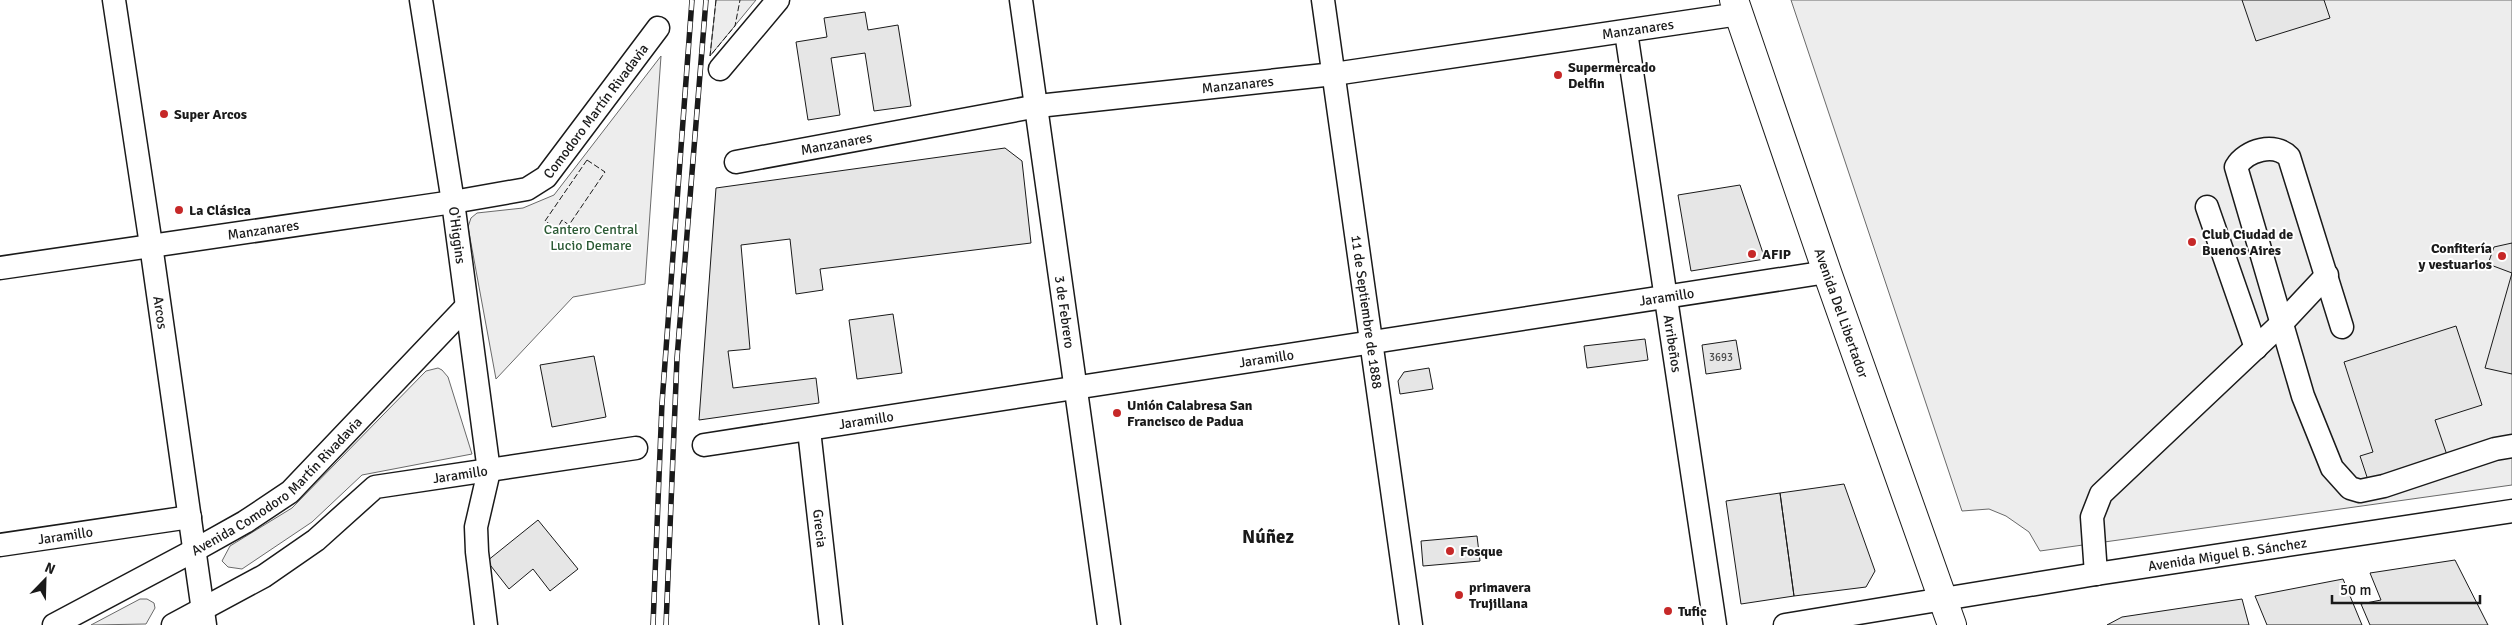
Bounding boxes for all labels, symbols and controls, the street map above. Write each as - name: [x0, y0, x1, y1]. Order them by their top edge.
- street label: Manzanares: [1601, 16, 1675, 43]
- street label: Comodoro Martín Rivadavia: [540, 40, 652, 182]
- place label: Supermercado Delfin: [1568, 59, 1656, 92]
- marker: Supermercado Delfin: [1552, 69, 1564, 81]
- street label: Manzanares: [1201, 73, 1275, 97]
- place label: Super Arcos: [174, 106, 247, 123]
- marker: Super Arcos: [158, 108, 170, 120]
- street label: Manzanares: [799, 129, 873, 159]
- place label: La Clásica: [189, 202, 251, 219]
- marker: La Clásica: [173, 204, 185, 216]
- street label: O'Higgins: [445, 206, 469, 265]
- street label: Manzanares: [226, 217, 300, 244]
- park label: Cantero Central Lucio Demare: [544, 221, 638, 254]
- place label: Club Ciudad de Buenos Aires: [2202, 226, 2293, 259]
- street label: 11 de Septiembre de 1888: [1347, 234, 1386, 390]
- marker: Club Ciudad de Buenos Aires: [2186, 236, 2198, 248]
- place label: Confitería y vestuarios: [2418, 240, 2492, 273]
- place label: AFIP: [1762, 246, 1791, 263]
- street label: Avenida Del Libertador: [1811, 246, 1872, 381]
- marker: AFIP: [1746, 248, 1758, 260]
- marker: Confitería y vestuarios: [2496, 250, 2508, 262]
- street label: 3 de Febrero: [1051, 274, 1078, 350]
- street label: Jaramillo: [1638, 285, 1695, 310]
- street label: Arcos: [149, 295, 171, 330]
- street label: Arribeños: [1660, 313, 1685, 374]
- street label: Jaramillo: [1238, 346, 1295, 371]
- house number: 3693: [1709, 351, 1733, 364]
- place label: Unión Calabresa San Francisco de Padua: [1127, 397, 1253, 430]
- marker: Unión Calabresa San Francisco de Padua: [1111, 407, 1123, 419]
- street label: Jaramillo: [837, 408, 895, 433]
- street label: Avenida Comodoro Martín Rivadavia: [188, 414, 366, 559]
- street label: Jaramillo: [432, 462, 489, 487]
- street label: Grecia: [809, 508, 830, 549]
- street label: Jaramillo: [37, 523, 94, 548]
- district label: Núñez: [1242, 525, 1294, 549]
- street label: Avenida Miguel B. Sánchez: [2147, 534, 2308, 575]
- place label: Fosque: [1460, 543, 1503, 560]
- marker: Fosque: [1444, 545, 1456, 557]
- north arrow: [20, 555, 70, 605]
- text: N: [42, 559, 58, 578]
- scale bar: [2332, 572, 2480, 604]
- place label: primavera Trujillana: [1469, 579, 1531, 612]
- text: 50 m: [2340, 581, 2371, 599]
- marker: primavera Trujillana: [1453, 589, 1465, 601]
- place label: Tufic: [1678, 603, 1707, 620]
- marker: Tufic: [1662, 605, 1674, 617]

